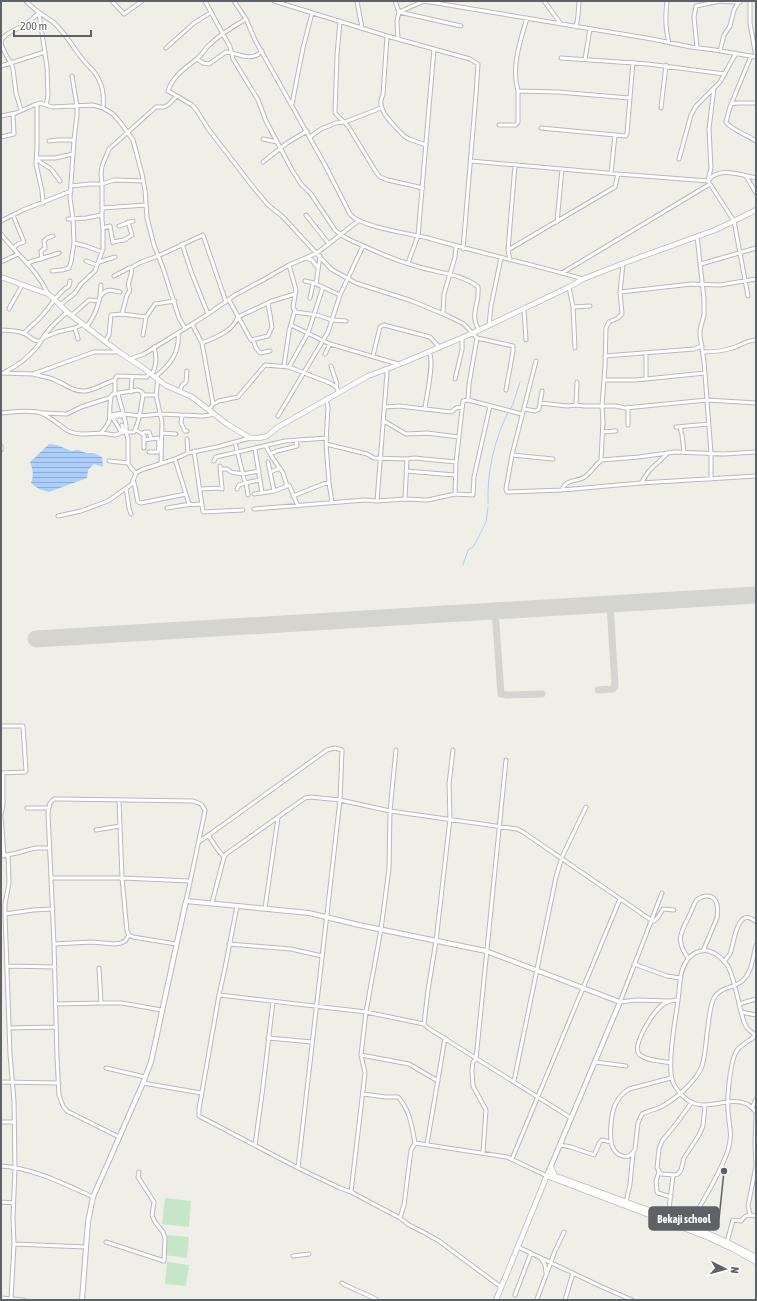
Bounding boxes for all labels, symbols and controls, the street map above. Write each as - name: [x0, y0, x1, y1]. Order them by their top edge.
- scale bar: [14, 12, 91, 38]
- text: 200 m: [20, 19, 47, 33]
- callout: Bekaji school: [649, 1207, 719, 1230]
- text: Bekaji school: [657, 1213, 712, 1225]
- north arrow: [705, 1249, 745, 1289]
- text: N: [729, 1266, 741, 1274]

